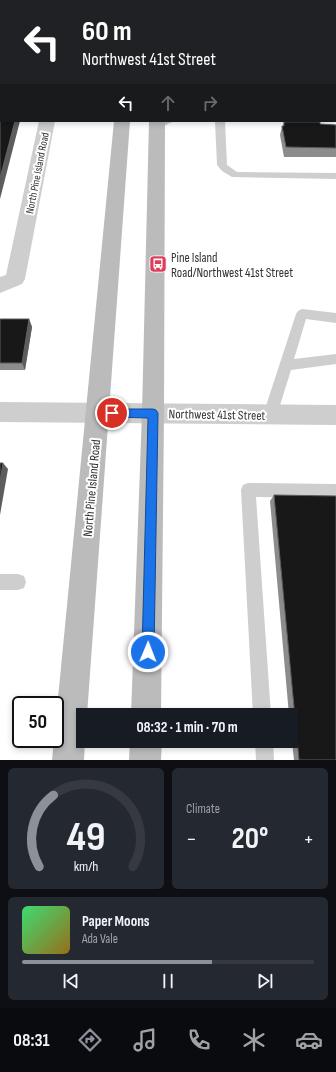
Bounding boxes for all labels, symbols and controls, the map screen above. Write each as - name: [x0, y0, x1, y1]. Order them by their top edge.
- text: 60 m: [82, 15, 131, 48]
- icon: left: [16, 16, 68, 68]
- text: Northwest 41st Street: [82, 49, 216, 70]
- icon: left: [115, 92, 137, 114]
- icon: ahead: [157, 92, 179, 114]
- icon: right: [199, 92, 221, 114]
- street label: North Pine Island Road: [23, 131, 52, 215]
- place label: Pine Island Road/Northwest 41st Street: [171, 250, 293, 281]
- bus stop icon: Pine Island Road/Northwest 41st Street: [148, 254, 168, 274]
- pin: [95, 396, 129, 430]
- icon: arrive: [101, 402, 123, 424]
- street label: Northwest 41st Street: [168, 406, 266, 424]
- street label: North Pine Island Road: [80, 439, 104, 537]
- position arrow: [127, 631, 169, 673]
- speed limit sign: 50: [12, 696, 64, 748]
- text: 08:32 · 1 min · 70 m: [136, 718, 238, 737]
- text: Climate: [186, 801, 220, 817]
- text: 49: [66, 812, 106, 861]
- text: 20°: [232, 821, 268, 857]
- text: −: [186, 826, 197, 853]
- text: +: [303, 826, 314, 853]
- text: km/h: [74, 857, 98, 874]
- text: Paper Moons: [82, 912, 150, 931]
- text: Ada Vale: [82, 931, 118, 947]
- icon: previous: [60, 970, 82, 992]
- icon: pause: [157, 970, 179, 992]
- icon: next: [254, 970, 276, 992]
- icon: directions: [76, 1026, 104, 1054]
- icon: music: [131, 1026, 159, 1054]
- icon: phone: [185, 1026, 213, 1054]
- icon: climate: [240, 1026, 268, 1054]
- icon: car: [295, 1026, 323, 1054]
- text: 08:31: [13, 1030, 50, 1051]

